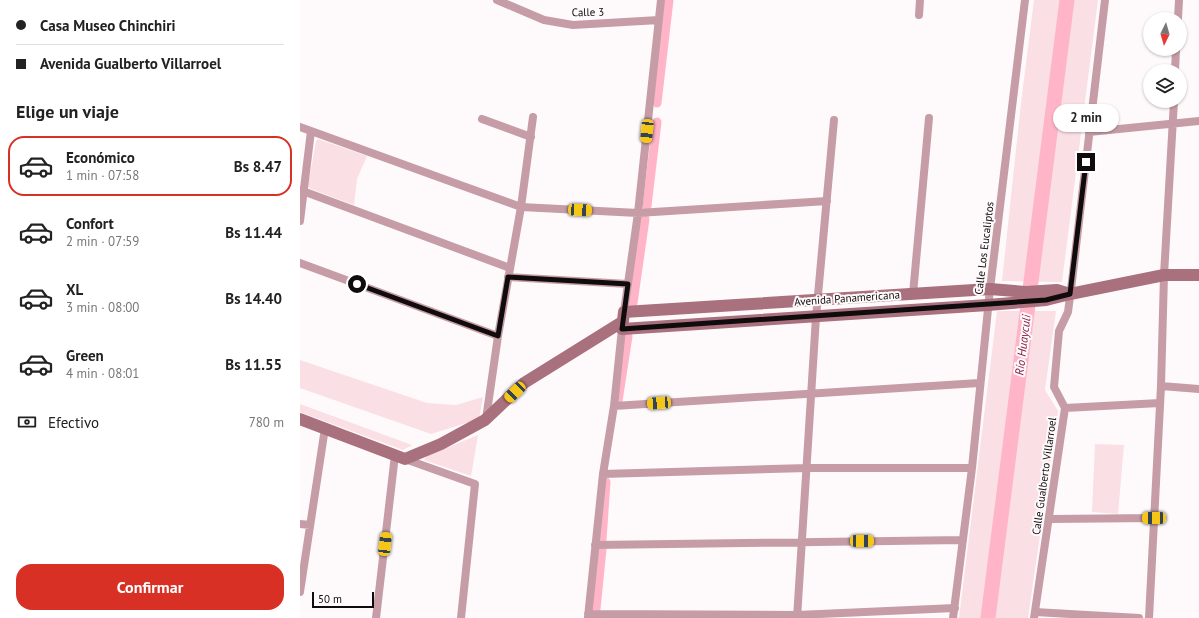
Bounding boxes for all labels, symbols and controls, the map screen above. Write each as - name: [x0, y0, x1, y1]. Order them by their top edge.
- street label: Calle 3: [572, 5, 604, 19]
- north arrow: [1143, 12, 1187, 56]
- map controls: [1143, 12, 1187, 108]
- text: Casa Museo Chinchiri: [40, 16, 176, 35]
- text: Avenida Gualberto Villarroel: [40, 54, 221, 73]
- button: layers: [1143, 64, 1187, 108]
- text: Elige un viaje: [16, 100, 119, 123]
- callout: 2 min: [1053, 104, 1119, 132]
- text: 2 min: [1070, 109, 1102, 126]
- car: [640, 118, 654, 144]
- icon: car: [18, 148, 54, 184]
- text: Económico: [66, 148, 135, 167]
- route end: [1077, 153, 1095, 171]
- text: Bs 8.47: [234, 157, 282, 176]
- text: 1 min · 07:58: [66, 167, 139, 184]
- street label: Calle Los Eucaliptos: [971, 200, 997, 295]
- car: [568, 203, 592, 217]
- icon: car: [18, 214, 54, 250]
- text: Confort: [66, 214, 114, 233]
- text: Bs 11.44: [225, 223, 282, 242]
- text: 2 min · 07:59: [66, 233, 139, 250]
- route start: [348, 275, 366, 293]
- icon: car: [18, 280, 54, 316]
- text: XL: [66, 280, 83, 299]
- street label: Avenida Panamericana: [794, 287, 900, 309]
- text: Bs 14.40: [225, 289, 282, 308]
- text: 3 min · 08:00: [66, 299, 139, 316]
- water label: Río Huayculi: [1011, 313, 1034, 376]
- icon: car: [18, 346, 54, 382]
- text: Green: [66, 346, 104, 365]
- text: Bs 11.55: [225, 355, 282, 374]
- text: 4 min · 08:01: [66, 365, 139, 382]
- car: [502, 379, 528, 405]
- car: [647, 396, 671, 410]
- icon: cash: [16, 411, 38, 433]
- text: Efectivo: [48, 413, 99, 432]
- text: 780 m: [249, 414, 284, 431]
- street label: Calle Gualberto Villarroel: [1029, 415, 1059, 536]
- car: [1142, 512, 1166, 524]
- car: [378, 531, 392, 557]
- car: [850, 535, 874, 547]
- button: Confirmar: [16, 564, 284, 610]
- scale bar: [312, 590, 374, 609]
- text: 50 m: [318, 592, 342, 606]

